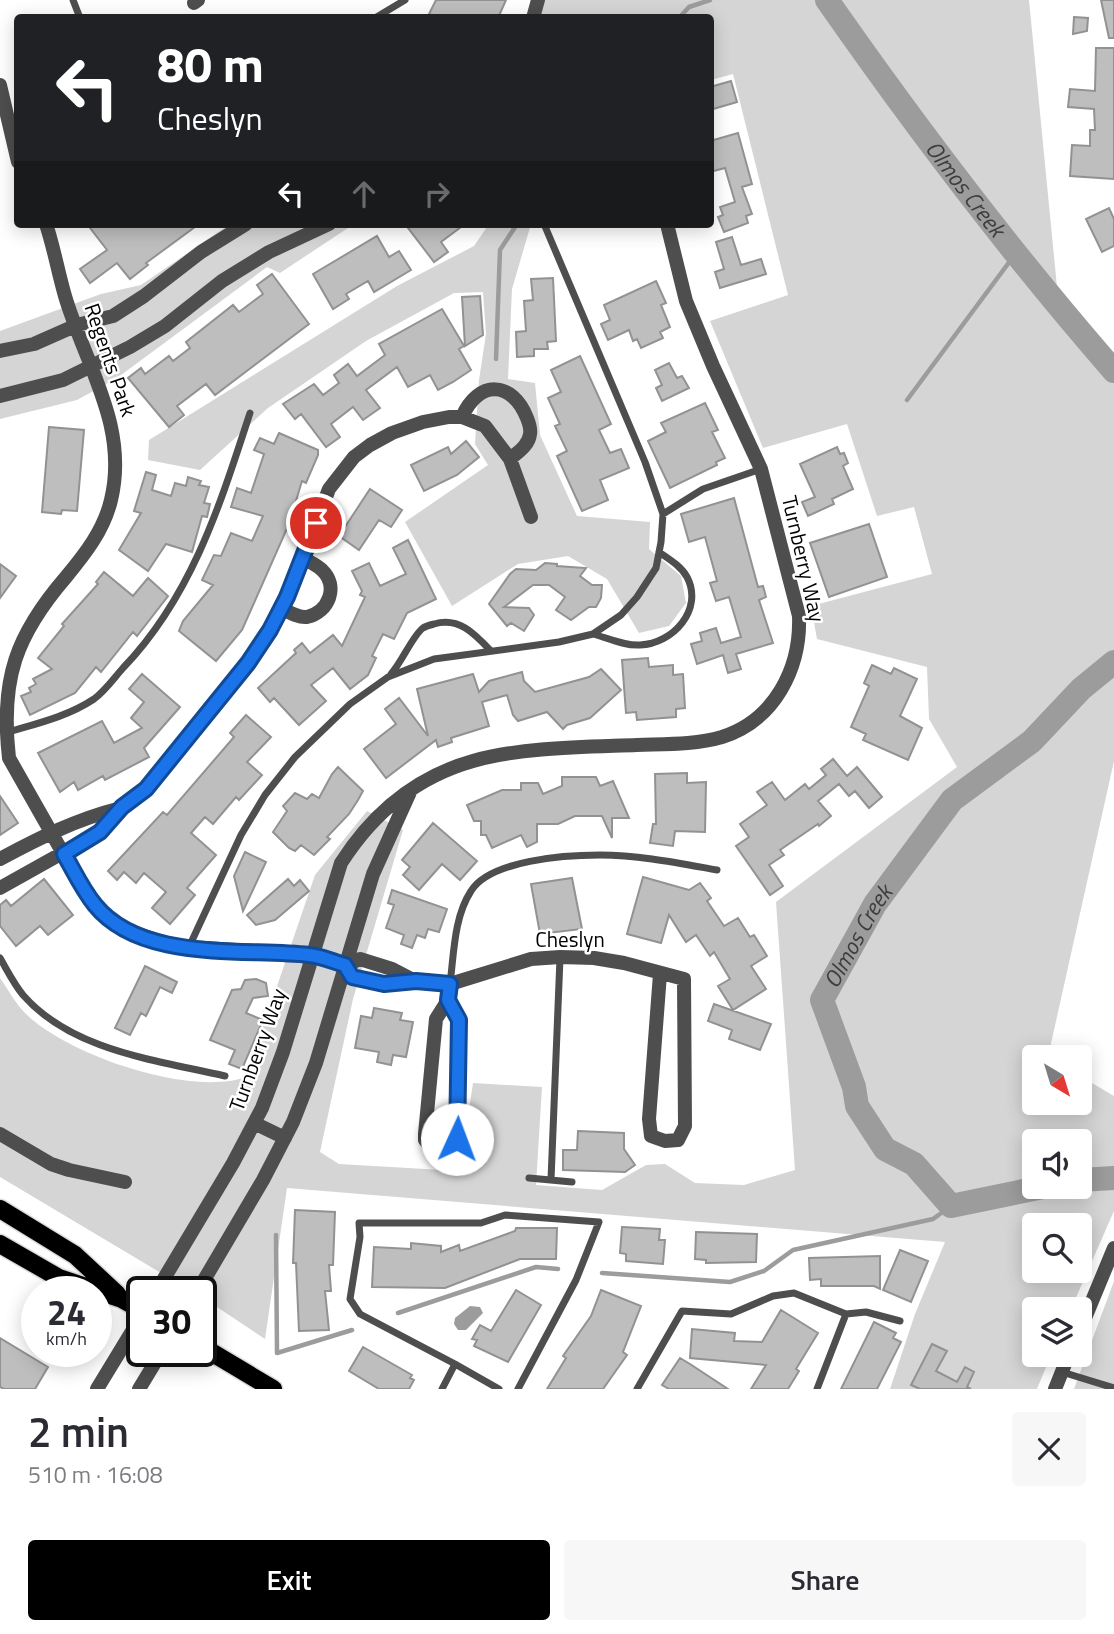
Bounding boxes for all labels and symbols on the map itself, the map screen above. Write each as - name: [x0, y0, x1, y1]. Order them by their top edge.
- water label: Olmos Creek: [917, 133, 1016, 246]
- street label: Regents Park: [77, 299, 145, 421]
- street label: Turnberry Way: [774, 492, 834, 625]
- pin: [286, 493, 346, 553]
- water label: Olmos Creek: [814, 875, 902, 994]
- street label: Cheslyn: [535, 923, 605, 955]
- street label: Turnberry Way: [220, 984, 294, 1116]
- north arrow: [1022, 1045, 1092, 1115]
- position arrow: [420, 1102, 494, 1176]
- speed limit sign: 30: [126, 1276, 217, 1367]

